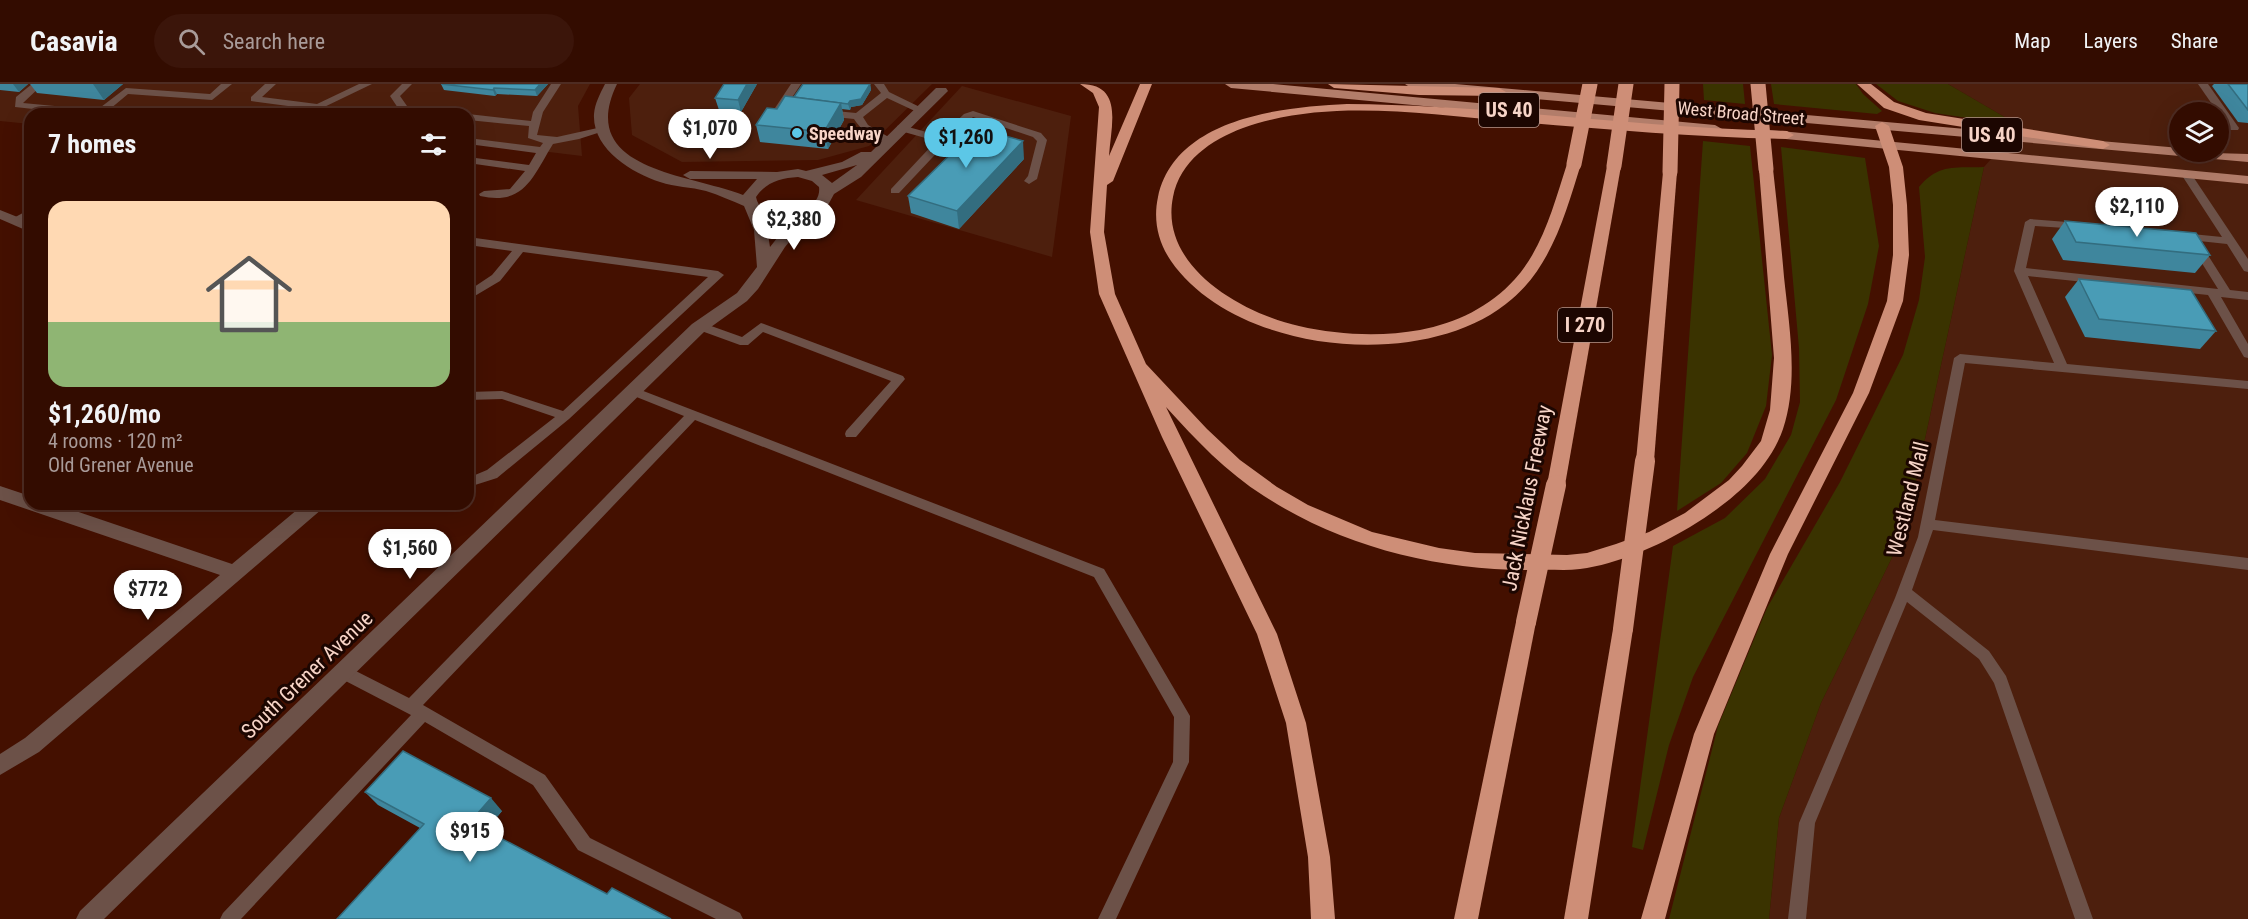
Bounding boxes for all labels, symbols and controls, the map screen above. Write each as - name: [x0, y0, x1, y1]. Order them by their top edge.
- search box: [154, 14, 574, 68]
- text: Casavia: [30, 25, 118, 58]
- icon: search: [175, 25, 208, 58]
- text: Search here: [223, 29, 325, 54]
- text: Map: [2014, 29, 2051, 53]
- text: Layers: [2084, 29, 2138, 53]
- text: Share: [2171, 29, 2218, 53]
- road number: US 40: [1479, 93, 1539, 127]
- street label: West Broad Street: [1677, 97, 1805, 129]
- map controls: [2169, 102, 2229, 162]
- button: layers: [2169, 102, 2229, 162]
- pin: $1,070: [661, 109, 759, 160]
- text: $1,070: [682, 116, 738, 140]
- pin: $1,260: [917, 118, 1015, 169]
- road number: US 40: [1962, 118, 2022, 152]
- place label: Speedway: [809, 123, 882, 144]
- text: $1,260: [938, 125, 994, 149]
- marker: Speedway: [790, 126, 804, 140]
- icon: filters: [417, 128, 450, 161]
- text: 7 homes: [48, 129, 136, 159]
- pin: $2,110: [2088, 187, 2186, 238]
- text: $2,110: [2109, 194, 2165, 218]
- pin: $2,380: [745, 200, 843, 251]
- text: $2,380: [766, 207, 822, 231]
- icon: home: [195, 240, 303, 348]
- road number: I 270: [1558, 308, 1612, 342]
- text: $1,260/mo: [48, 399, 161, 429]
- street label: Jack Nicklaus Freeway: [1497, 403, 1557, 593]
- text: 4 rooms · 120 m²: [48, 429, 183, 453]
- street label: Westland Mall: [1882, 439, 1934, 559]
- text: Old Grener Avenue: [48, 453, 194, 477]
- pin: $1,560: [361, 529, 459, 580]
- text: $1,560: [382, 536, 438, 560]
- pin: $772: [112, 570, 184, 621]
- text: $772: [128, 577, 168, 601]
- street label: South Grener Avenue: [236, 606, 378, 744]
- pin: $915: [434, 812, 506, 863]
- text: $915: [450, 819, 490, 843]

